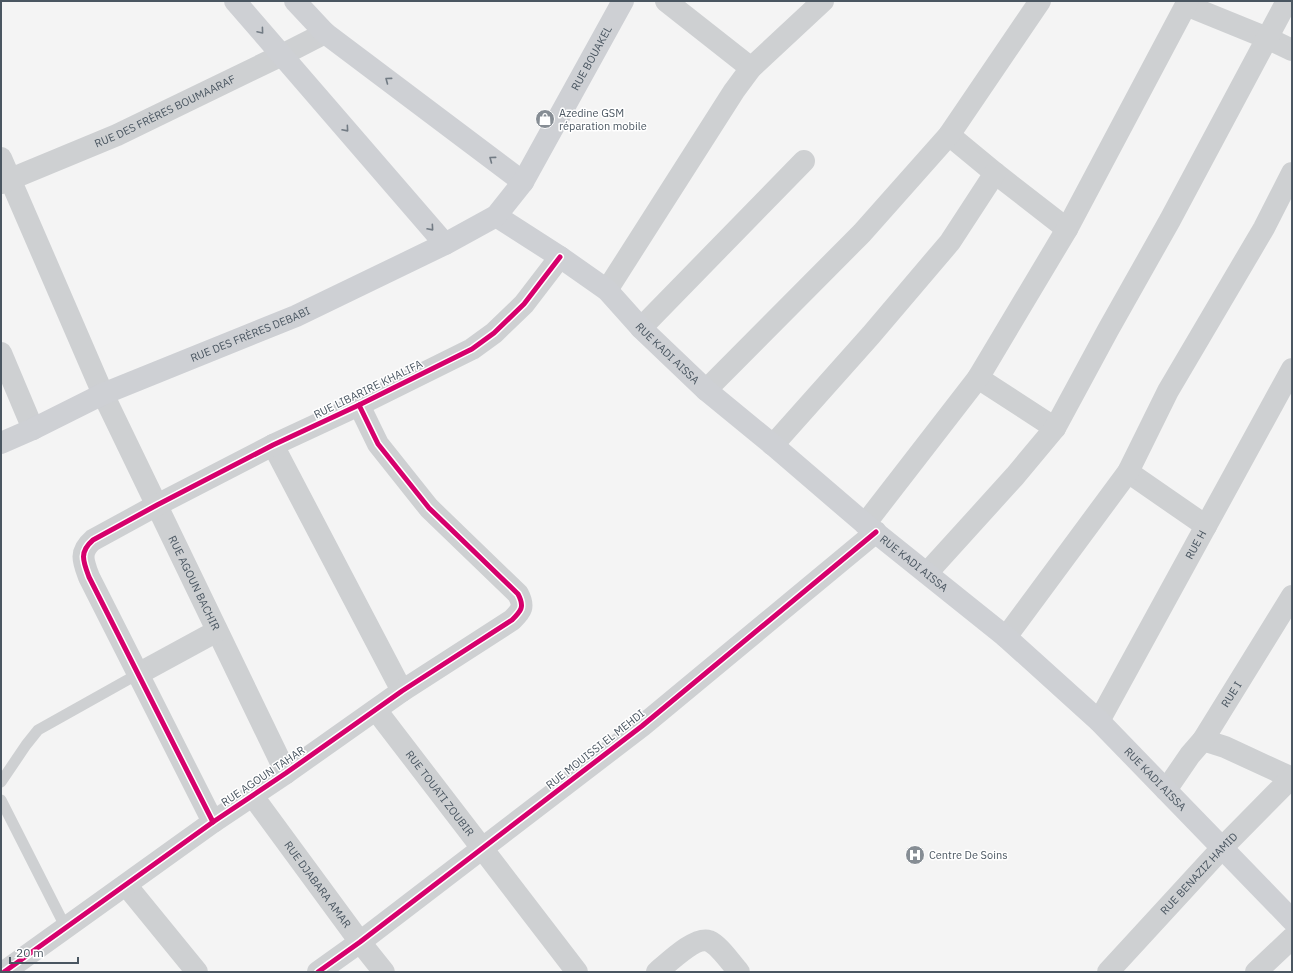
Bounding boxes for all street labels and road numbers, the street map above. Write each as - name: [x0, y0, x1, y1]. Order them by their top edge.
- street label: RUE BOUAKEL: [568, 23, 615, 93]
- street label: RUE DES FRÈRES BOUMAARAF: [92, 72, 238, 151]
- street label: RUE DES FRÈRES DEBABI: [188, 303, 312, 365]
- street label: RUE KADI AISSA: [632, 320, 702, 387]
- street label: RUE LIBARIRE KHALIFA: [311, 357, 425, 421]
- street label: RUE H: [1182, 528, 1209, 562]
- street label: RUE KADI AISSA: [877, 532, 951, 595]
- street label: RUE AGOUN BACHIR: [165, 533, 223, 633]
- street label: RUE I: [1218, 679, 1245, 710]
- street label: RUE MOUISSI EL MEHDI: [543, 706, 647, 792]
- street label: RUE AGOUN TAHAR: [218, 743, 308, 809]
- street label: RUE KADI AISSA: [1121, 744, 1189, 814]
- street label: RUE TOUATI ZOUBIR: [403, 748, 477, 839]
- street label: RUE BENAZIZ HAMID: [1157, 829, 1240, 918]
- street label: RUE DJABARA AMAR: [281, 838, 354, 931]

